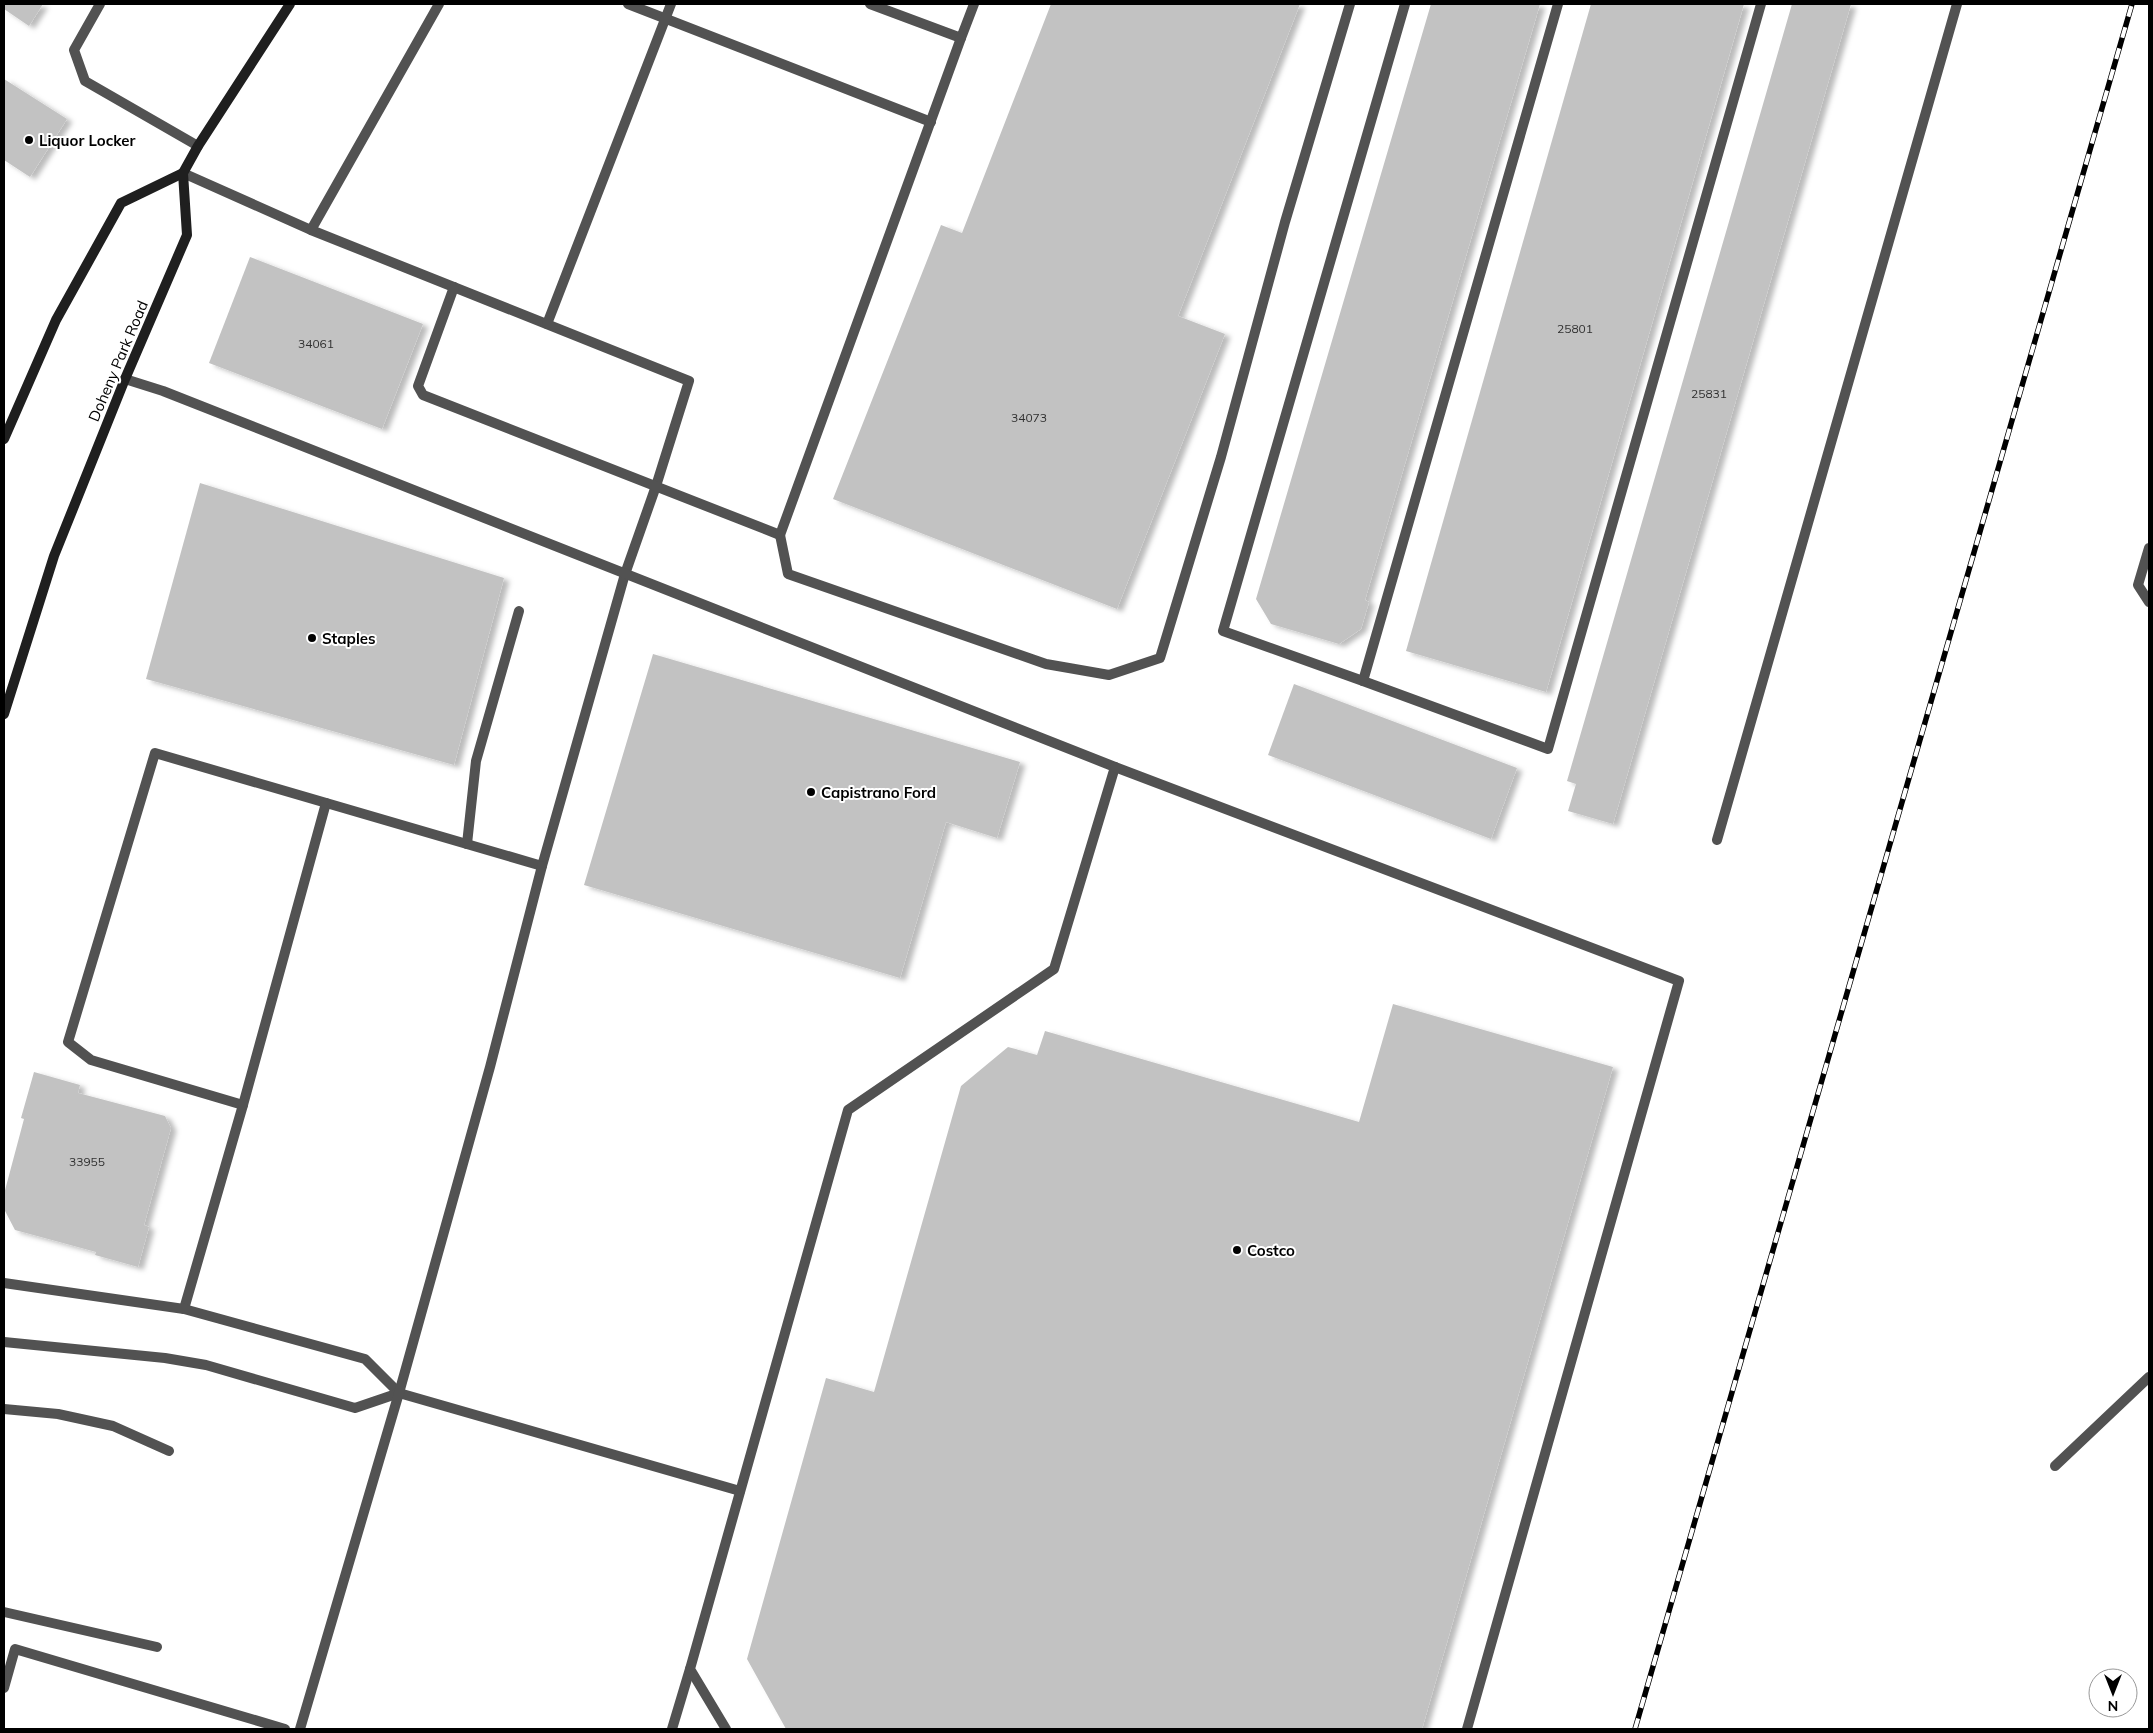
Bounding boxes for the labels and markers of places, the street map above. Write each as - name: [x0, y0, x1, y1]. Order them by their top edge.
- place label: Liquor Locker: [39, 131, 136, 150]
- marker: Liquor Locker: [23, 134, 35, 146]
- place label: Staples: [322, 629, 376, 648]
- marker: Staples: [306, 632, 318, 644]
- place label: Capistrano Ford: [821, 783, 936, 802]
- marker: Capistrano Ford: [805, 786, 817, 798]
- place label: Costco: [1247, 1241, 1295, 1260]
- marker: Costco: [1231, 1244, 1243, 1256]

